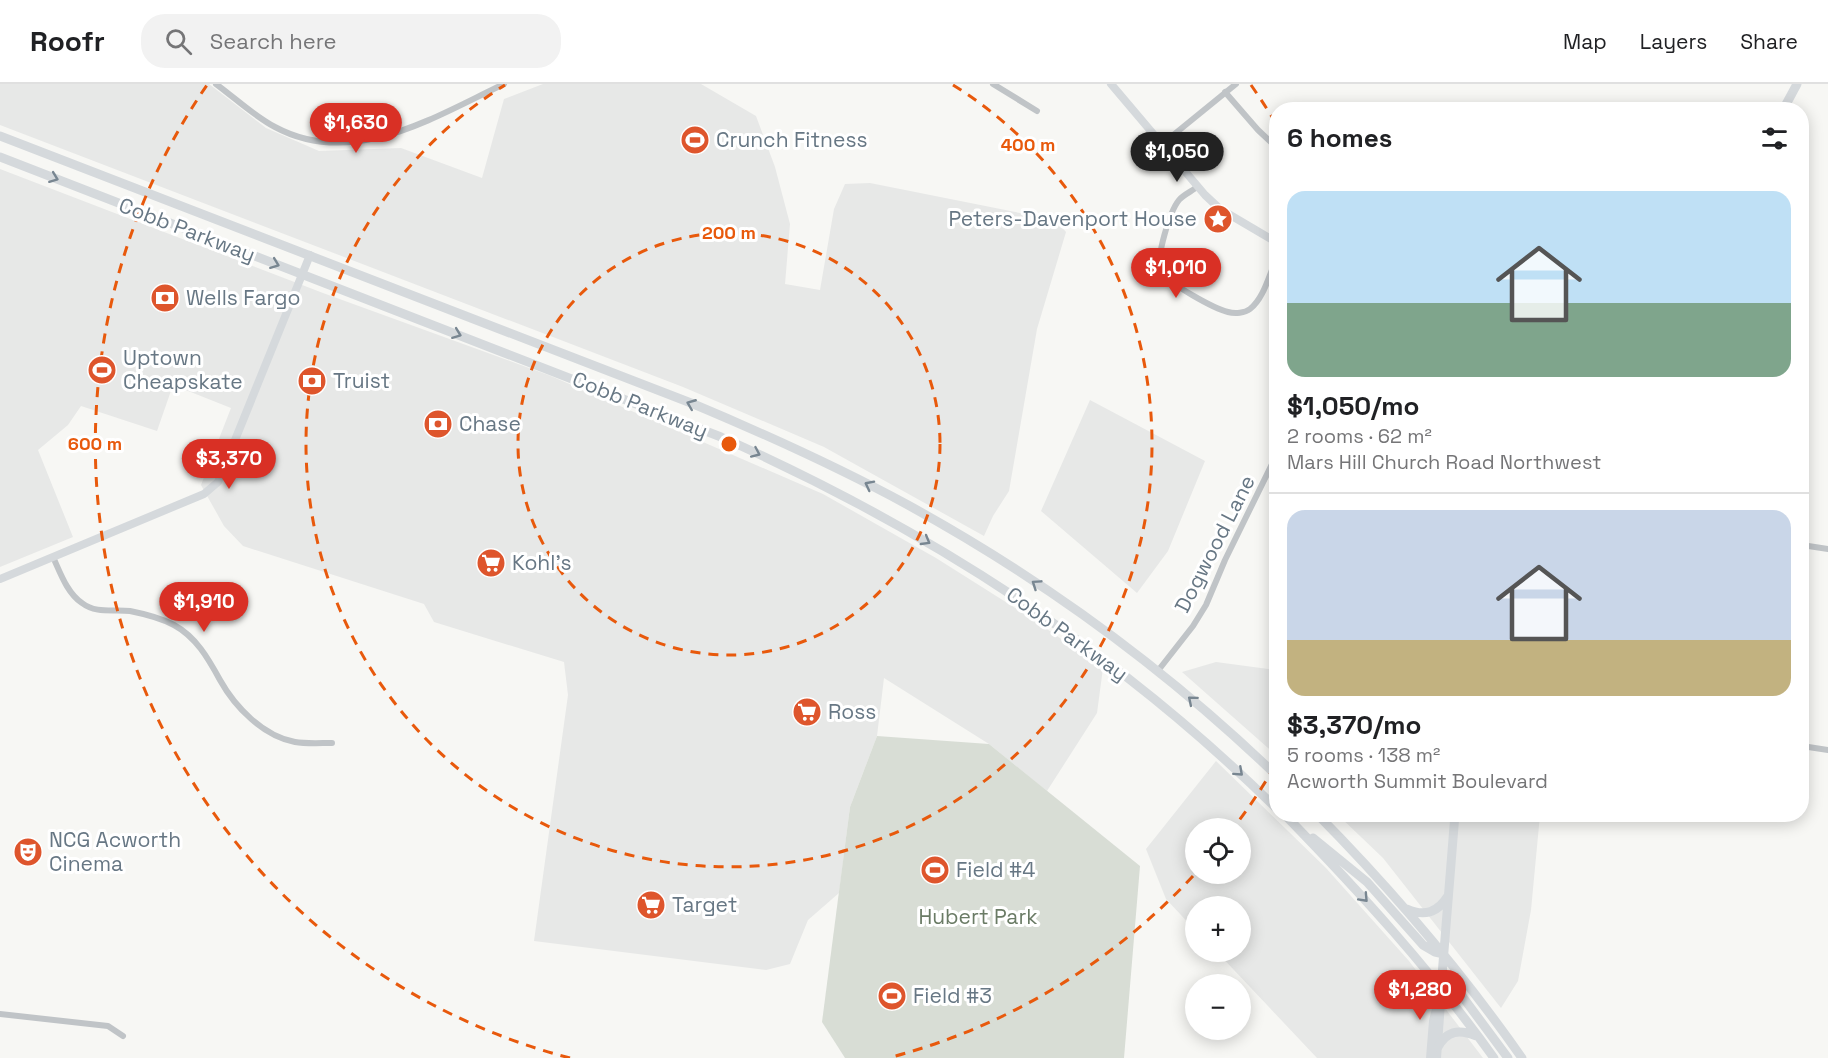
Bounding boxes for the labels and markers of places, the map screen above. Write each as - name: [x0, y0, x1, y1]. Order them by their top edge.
- pin: $1,630: [307, 103, 405, 154]
- sports icon: Crunch Fitness: [679, 124, 711, 156]
- place label: Crunch Fitness: [716, 126, 868, 153]
- pin: $1,050: [1128, 132, 1226, 183]
- place icon: Peters-Davenport House: [1202, 203, 1234, 235]
- place label: Peters-Davenport House: [948, 205, 1197, 232]
- pin: $1,010: [1127, 248, 1225, 299]
- bank icon: Wells Fargo: [149, 282, 181, 314]
- place label: Wells Fargo: [186, 284, 301, 311]
- place label: Uptown Cheapskate: [123, 344, 243, 395]
- sports icon: Uptown Cheapskate: [86, 354, 118, 386]
- bank icon: Truist: [296, 365, 328, 397]
- place label: Truist: [333, 367, 390, 394]
- bank icon: Chase: [422, 408, 454, 440]
- place label: Chase: [459, 410, 521, 437]
- centre of rings: [719, 434, 739, 454]
- pin: $3,370: [180, 439, 278, 490]
- supermarket icon: Kohl's: [475, 547, 507, 579]
- place label: Kohl's: [512, 549, 572, 576]
- pin: $1,910: [155, 582, 253, 633]
- supermarket icon: Ross: [791, 696, 823, 728]
- place label: Ross: [828, 698, 876, 725]
- place label: NCG Acworth Cinema: [49, 826, 181, 877]
- theatre icon: NCG Acworth Cinema: [12, 836, 44, 868]
- sports icon: Field #4: [919, 854, 951, 886]
- place label: Field #4: [956, 856, 1035, 883]
- supermarket icon: Target: [635, 889, 667, 921]
- place label: Target: [672, 891, 737, 918]
- pin: $1,280: [1371, 970, 1469, 1021]
- sports icon: Field #3: [876, 980, 908, 1012]
- place label: Field #3: [913, 982, 992, 1009]

